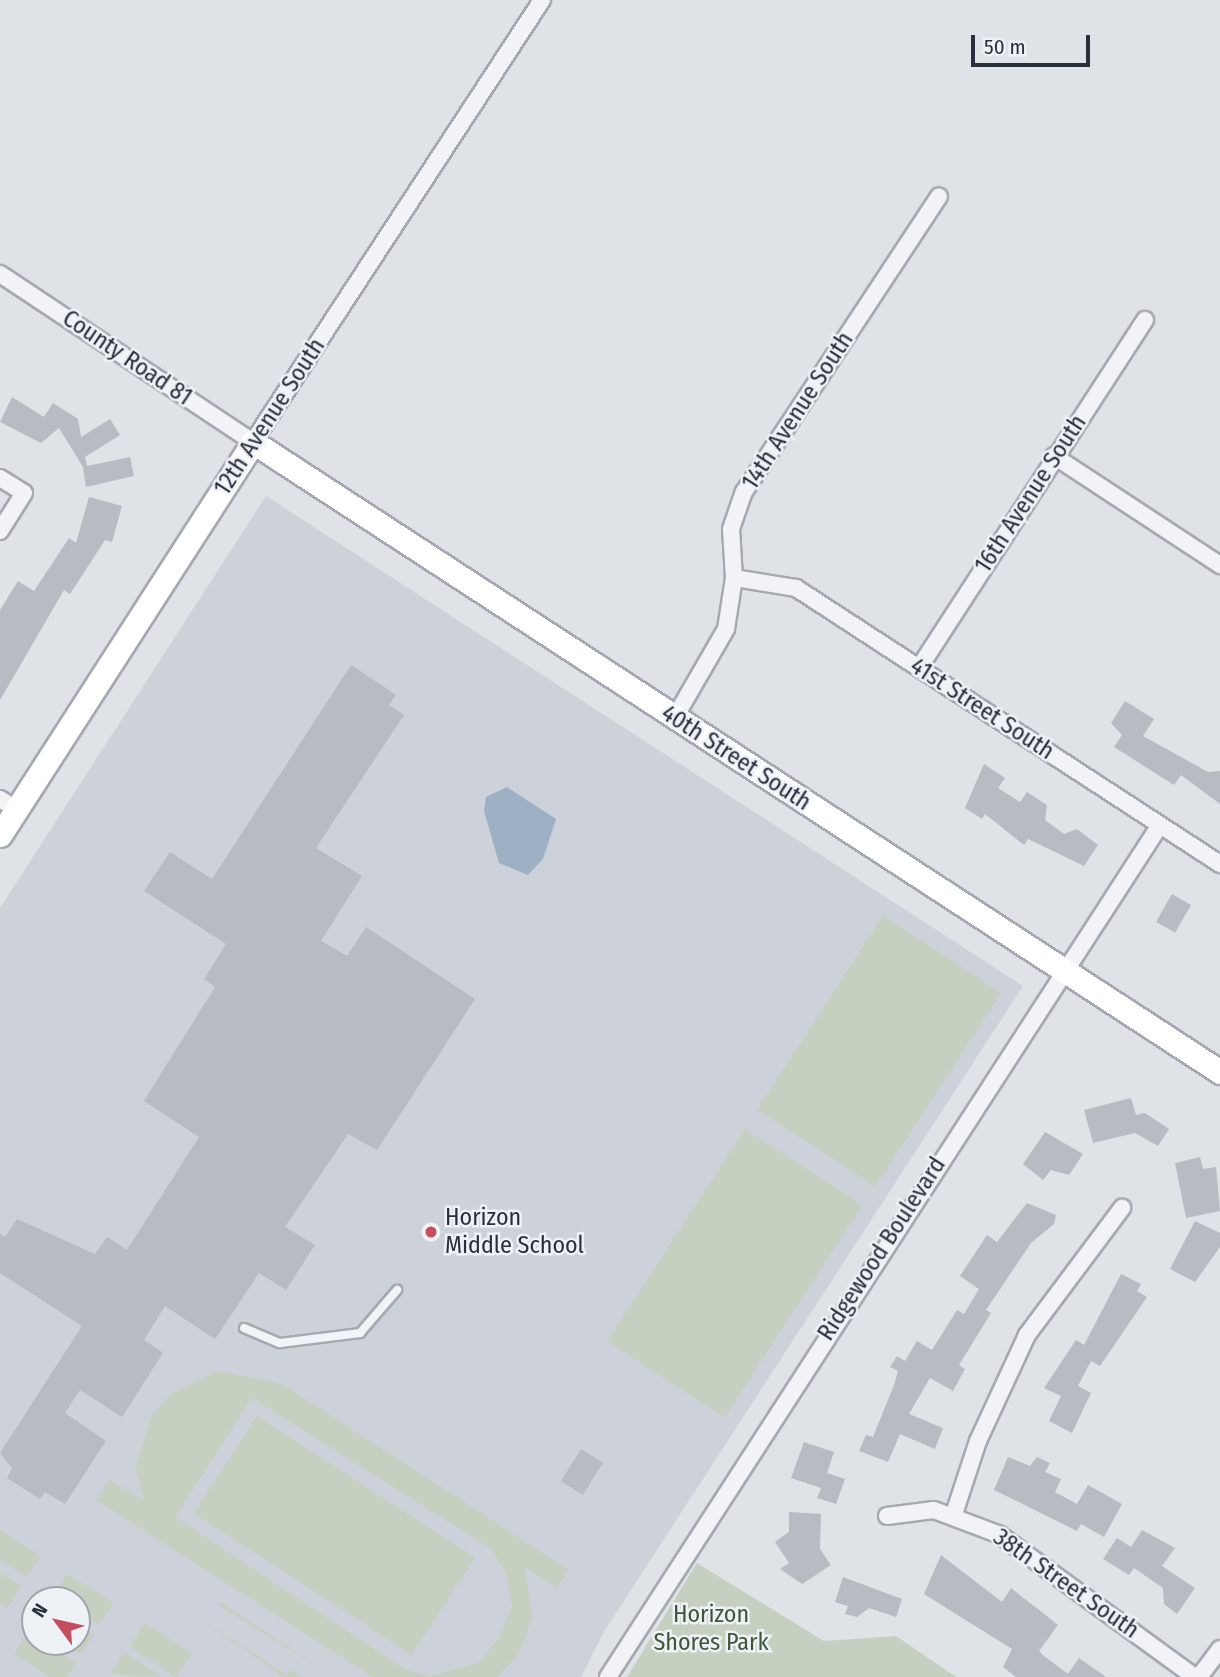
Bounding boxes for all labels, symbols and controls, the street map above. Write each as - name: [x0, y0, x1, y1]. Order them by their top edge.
- scale bar: [975, 21, 1094, 65]
- text: 50 m: [984, 34, 1026, 60]
- street label: County Road 81: [57, 304, 197, 412]
- street label: 14th Avenue South: [736, 327, 860, 495]
- street label: 12th Avenue South: [209, 333, 331, 501]
- street label: 16th Avenue South: [969, 410, 1093, 578]
- street label: 41st Street South: [905, 652, 1059, 766]
- street label: 40th Street South: [656, 699, 816, 817]
- street label: Ridgewood Boulevard: [812, 1152, 952, 1346]
- place label: Horizon Middle School: [445, 1204, 584, 1260]
- marker: Horizon Middle School: [423, 1224, 439, 1240]
- street label: 38th Street South: [988, 1523, 1144, 1645]
- north arrow: [21, 1586, 91, 1656]
- text: N: [27, 1599, 52, 1621]
- park label: Horizon Shores Park: [653, 1601, 769, 1657]

